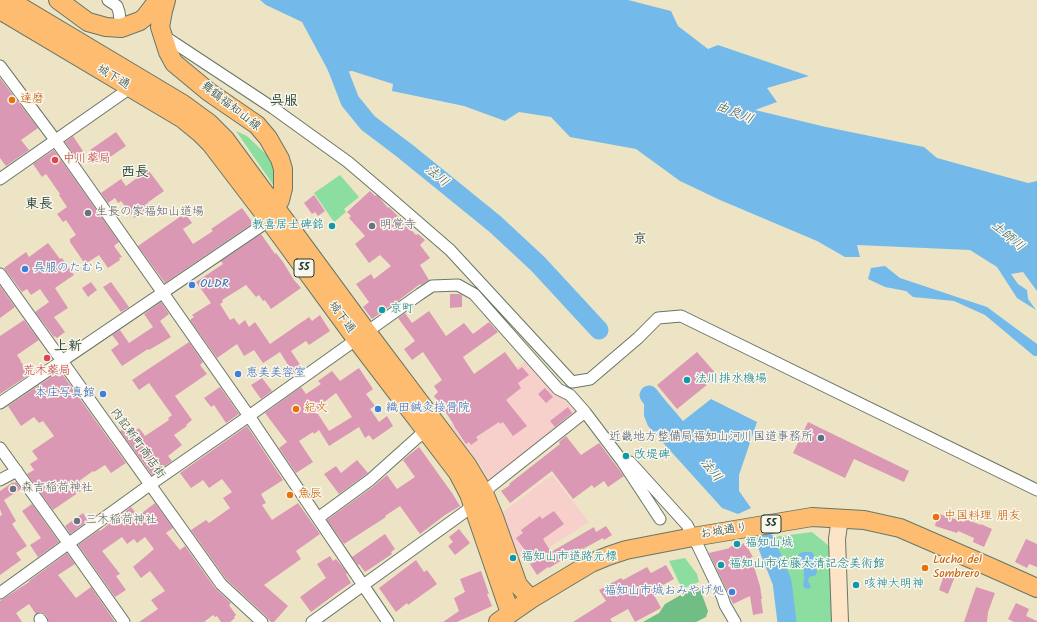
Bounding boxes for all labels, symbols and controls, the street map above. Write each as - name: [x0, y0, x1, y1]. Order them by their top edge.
- street label: 城下通: [94, 63, 132, 93]
- street label: 舞鶴福知山線: [197, 79, 263, 135]
- place label: 達磨: [20, 93, 44, 107]
- marker: 達磨: [7, 95, 17, 105]
- district label: 呉服: [270, 95, 298, 111]
- water label: 由良川: [713, 99, 755, 129]
- place label: 中川薬局: [63, 153, 111, 167]
- marker: 中川薬局: [50, 155, 60, 165]
- water label: 法川: [421, 163, 451, 191]
- district label: 西長: [121, 166, 149, 182]
- district label: 東長: [25, 198, 53, 214]
- place label: 生長の家福知山道場: [96, 206, 204, 220]
- marker: 生長の家福知山道場: [83, 208, 93, 218]
- water label: 土師川: [987, 218, 1027, 256]
- place label: 教喜居士碑銘: [252, 219, 324, 233]
- place label: 明覚寺: [380, 219, 416, 233]
- marker: 教喜居士碑銘: [327, 221, 337, 231]
- marker: 明覚寺: [367, 221, 377, 231]
- district label: 京: [633, 233, 647, 249]
- road number: 55: [294, 259, 314, 277]
- place label: 呉服のたむら: [33, 262, 105, 276]
- marker: 呉服のたむら: [20, 264, 30, 274]
- place label: OLDR: [200, 278, 229, 292]
- marker: OLDR: [187, 280, 197, 290]
- street label: 城下通: [325, 299, 357, 337]
- place label: 京町: [390, 303, 414, 317]
- marker: 京町: [377, 305, 387, 315]
- district label: 上新: [54, 340, 82, 356]
- marker: 荒木薬局: [42, 353, 52, 363]
- place label: 荒木薬局: [23, 365, 71, 379]
- place label: 恵美美容室: [246, 367, 306, 381]
- marker: 恵美美容室: [233, 369, 243, 379]
- place label: 法川排水機場: [695, 373, 767, 387]
- marker: 法川排水機場: [682, 375, 692, 385]
- place label: 本庄写真館: [35, 387, 95, 401]
- marker: 本庄写真館: [98, 389, 108, 399]
- place label: 紀文: [304, 402, 328, 416]
- place label: 織田鍼灸接骨院: [386, 402, 470, 416]
- marker: 紀文: [291, 404, 301, 414]
- marker: 織田鍼灸接骨院: [373, 404, 383, 414]
- street label: 内記新町商店街: [106, 406, 168, 482]
- place label: 近畿地方整備局福知山河川国道事務所: [609, 431, 813, 445]
- marker: 近畿地方整備局福知山河川国道事務所: [816, 433, 826, 443]
- place label: 改堤碑: [634, 449, 670, 463]
- marker: 改堤碑: [621, 451, 631, 461]
- water label: 法川: [696, 456, 724, 486]
- place label: 森吉稲荷神社: [21, 482, 93, 496]
- marker: 森吉稲荷神社: [8, 484, 18, 494]
- place label: 魚辰: [298, 488, 322, 502]
- marker: 魚辰: [285, 490, 295, 500]
- place label: 中国料理 朋友: [944, 510, 1021, 524]
- marker: 中国料理 朋友: [931, 512, 941, 522]
- place label: 三木稲荷神社: [85, 514, 157, 528]
- road number: 55: [761, 515, 781, 533]
- marker: 三木稲荷神社: [72, 516, 82, 526]
- street label: お城通り: [699, 521, 749, 543]
- place label: 福知山城: [745, 537, 793, 551]
- marker: 福知山城: [732, 539, 742, 549]
- place label: 福知山市道路元標: [521, 551, 617, 565]
- marker: 福知山市道路元標: [508, 553, 518, 563]
- place label: Lucha del Sombrero: [933, 554, 982, 582]
- place label: 福知山市佐藤太清記念美術館: [729, 558, 885, 572]
- marker: 福知山市佐藤太清記念美術館: [716, 560, 726, 570]
- marker: Lucha del Sombrero: [920, 563, 930, 573]
- place label: 咳神大明神: [864, 578, 924, 592]
- marker: 咳神大明神: [851, 580, 861, 590]
- place label: 福知山市城おみやげ処: [604, 585, 724, 599]
- marker: 福知山市城おみやげ処: [727, 587, 737, 597]

